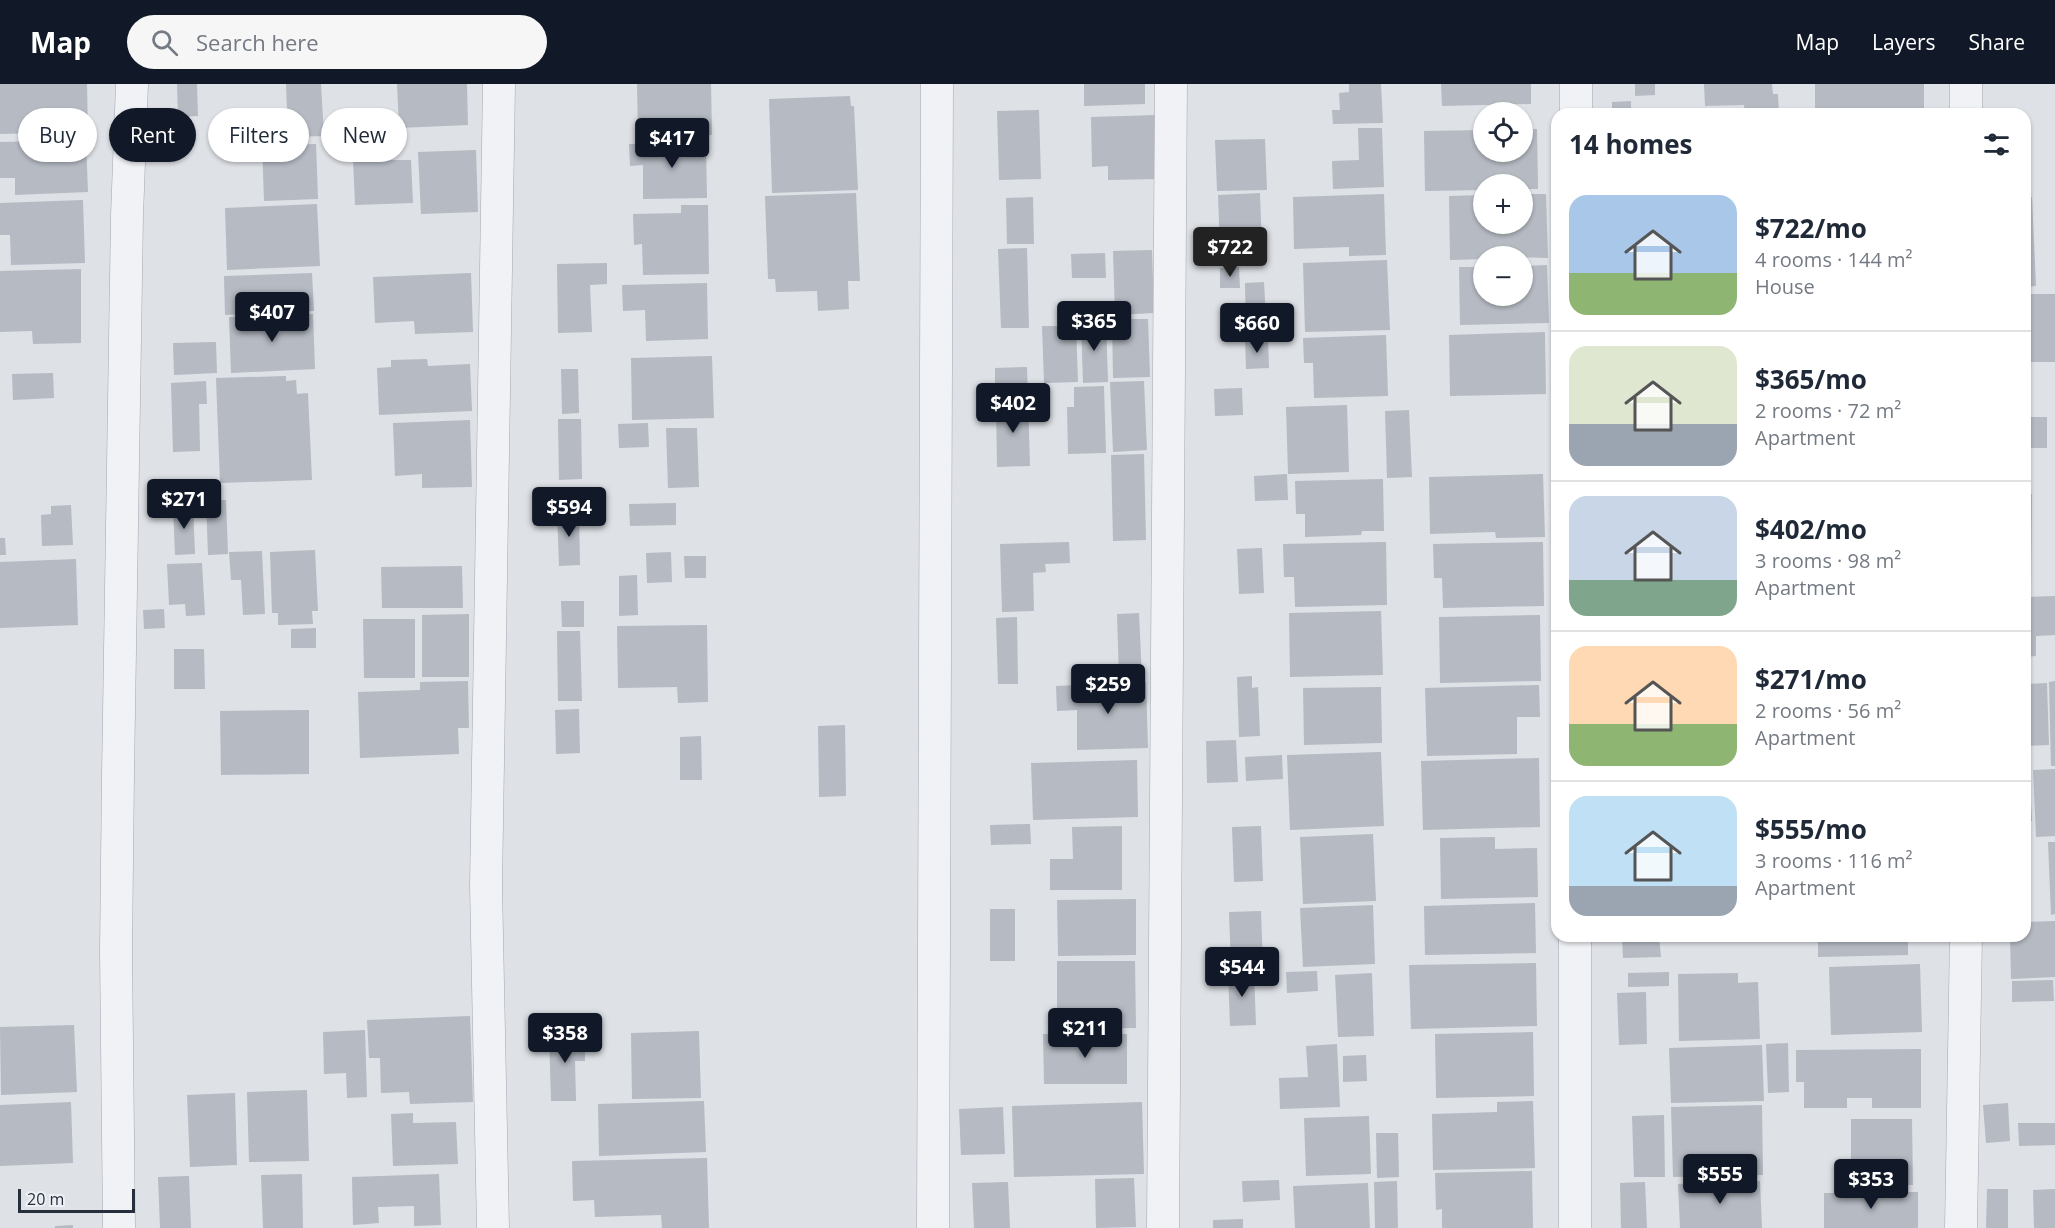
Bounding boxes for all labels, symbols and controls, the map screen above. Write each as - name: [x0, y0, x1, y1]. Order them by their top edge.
- search box: [127, 15, 547, 69]
- text: Map: [30, 23, 91, 61]
- icon: search: [148, 26, 181, 59]
- text: Search here: [196, 27, 319, 57]
- text: Map: [1796, 28, 1839, 56]
- text: Layers: [1872, 28, 1936, 56]
- text: Share: [1969, 28, 2025, 56]
- map controls: [1473, 102, 1533, 306]
- button: locate: [1473, 102, 1533, 162]
- chip: Buy: [18, 108, 97, 162]
- chip: Rent: [109, 108, 196, 162]
- chip: Filters: [208, 108, 309, 162]
- chip: New: [321, 108, 407, 162]
- pin: $417: [636, 118, 708, 169]
- text: $417: [649, 124, 695, 151]
- text: 14 homes: [1569, 126, 1693, 162]
- icon: filters: [1980, 128, 2013, 161]
- button: +: [1473, 174, 1533, 234]
- text: $722/mo: [1755, 210, 1867, 246]
- icon: home: [1617, 219, 1689, 291]
- pin: $722: [1194, 227, 1266, 278]
- text: $722: [1207, 233, 1253, 260]
- button: −: [1473, 246, 1533, 306]
- text: 4 rooms · 144 m²: [1755, 246, 1913, 273]
- text: House: [1755, 273, 1815, 300]
- pin: $407: [236, 292, 308, 343]
- text: $407: [249, 298, 295, 325]
- pin: $365: [1058, 301, 1130, 352]
- pin: $660: [1221, 303, 1293, 354]
- text: $365: [1071, 307, 1117, 334]
- text: $660: [1234, 309, 1280, 336]
- text: $365/mo: [1755, 361, 1867, 397]
- icon: home: [1617, 370, 1689, 442]
- pin: $402: [977, 383, 1049, 434]
- text: $402: [990, 389, 1036, 416]
- text: 2 rooms · 72 m²: [1755, 397, 1901, 424]
- text: Apartment: [1755, 424, 1855, 451]
- pin: $271: [148, 479, 220, 530]
- text: $271: [161, 485, 207, 512]
- pin: $594: [533, 487, 605, 538]
- text: $594: [546, 493, 592, 520]
- text: $402/mo: [1755, 511, 1867, 547]
- icon: home: [1617, 520, 1689, 592]
- text: 3 rooms · 98 m²: [1755, 547, 1901, 574]
- text: Apartment: [1755, 574, 1855, 601]
- text: $271/mo: [1755, 661, 1867, 697]
- pin: $259: [1072, 664, 1144, 715]
- text: $259: [1085, 670, 1131, 697]
- icon: home: [1617, 670, 1689, 742]
- text: 2 rooms · 56 m²: [1755, 697, 1901, 724]
- text: Apartment: [1755, 724, 1855, 751]
- text: $555/mo: [1755, 811, 1867, 847]
- icon: home: [1617, 820, 1689, 892]
- text: 3 rooms · 116 m²: [1755, 847, 1913, 874]
- text: Apartment: [1755, 874, 1855, 901]
- pin: $544: [1206, 947, 1278, 998]
- text: $544: [1219, 953, 1265, 980]
- pin: $211: [1049, 1008, 1121, 1059]
- pin: $358: [529, 1013, 601, 1064]
- text: $211: [1062, 1014, 1108, 1041]
- text: $358: [542, 1019, 588, 1046]
- pin: $555: [1684, 1154, 1756, 1205]
- pin: $353: [1835, 1159, 1907, 1210]
- text: $555: [1697, 1160, 1743, 1187]
- text: $353: [1848, 1165, 1894, 1192]
- scale bar: [18, 1186, 135, 1214]
- text: 20 m: [27, 1188, 64, 1210]

